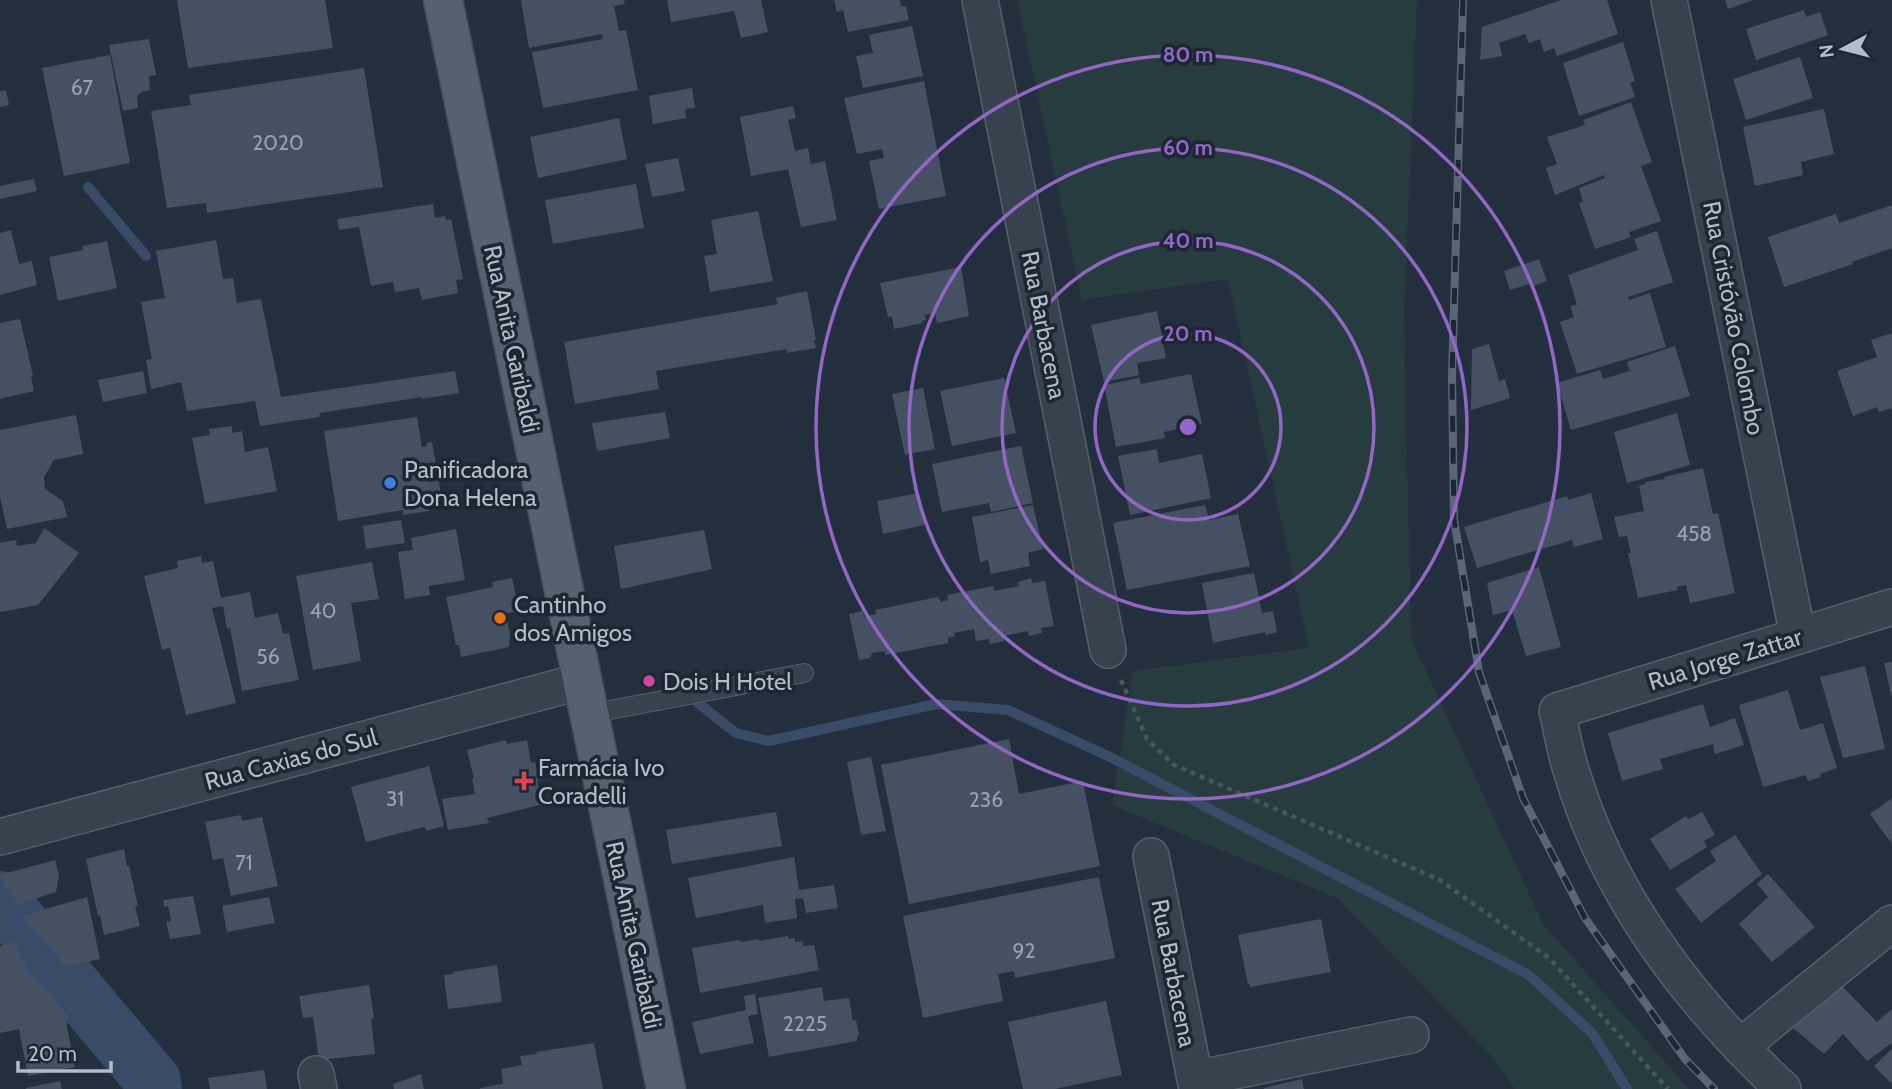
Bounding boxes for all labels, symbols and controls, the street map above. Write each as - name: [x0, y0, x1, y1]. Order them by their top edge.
- north arrow: [1808, 14, 1878, 84]
- text: 80 m: [1163, 42, 1213, 67]
- text: N: [1814, 43, 1839, 59]
- house number: 67: [71, 75, 94, 100]
- house number: 2020: [252, 130, 304, 155]
- text: 60 m: [1163, 135, 1213, 160]
- street label: Rua Cristóvão Colombo: [1697, 199, 1771, 437]
- text: 40 m: [1163, 228, 1213, 253]
- street label: Rua Anita Garibaldi: [478, 243, 546, 435]
- street label: Rua Barbacena: [1015, 249, 1073, 402]
- text: 20 m: [1164, 321, 1212, 346]
- centre of rings: [1176, 415, 1200, 439]
- place label: Panificadora Dona Helena: [404, 455, 537, 512]
- marker: Panificadora Dona Helena: [382, 475, 398, 491]
- house number: 458: [1676, 521, 1712, 546]
- place label: Cantinho dos Amigos: [514, 590, 632, 647]
- house number: 40: [310, 598, 336, 623]
- marker: Cantinho dos Amigos: [492, 610, 508, 626]
- street label: Rua Jorge Zattar: [1645, 622, 1806, 696]
- house number: 56: [256, 644, 280, 669]
- place label: Dois H Hotel: [663, 667, 792, 696]
- marker: Dois H Hotel: [641, 673, 657, 689]
- street label: Rua Caxias do Sul: [202, 722, 381, 796]
- place label: Farmácia Ivo Coradelli: [538, 753, 664, 810]
- marker: Farmácia Ivo Coradelli: [516, 773, 532, 789]
- house number: 31: [386, 786, 404, 811]
- house number: 236: [969, 787, 1003, 812]
- street label: Rua Anita Garibaldi: [600, 839, 668, 1031]
- house number: 71: [235, 850, 253, 875]
- street label: Rua Barbacena: [1145, 897, 1203, 1050]
- house number: 92: [1013, 938, 1035, 963]
- house number: 2225: [783, 1011, 827, 1036]
- scale bar: [18, 1030, 110, 1074]
- text: 20 m: [28, 1041, 77, 1066]

